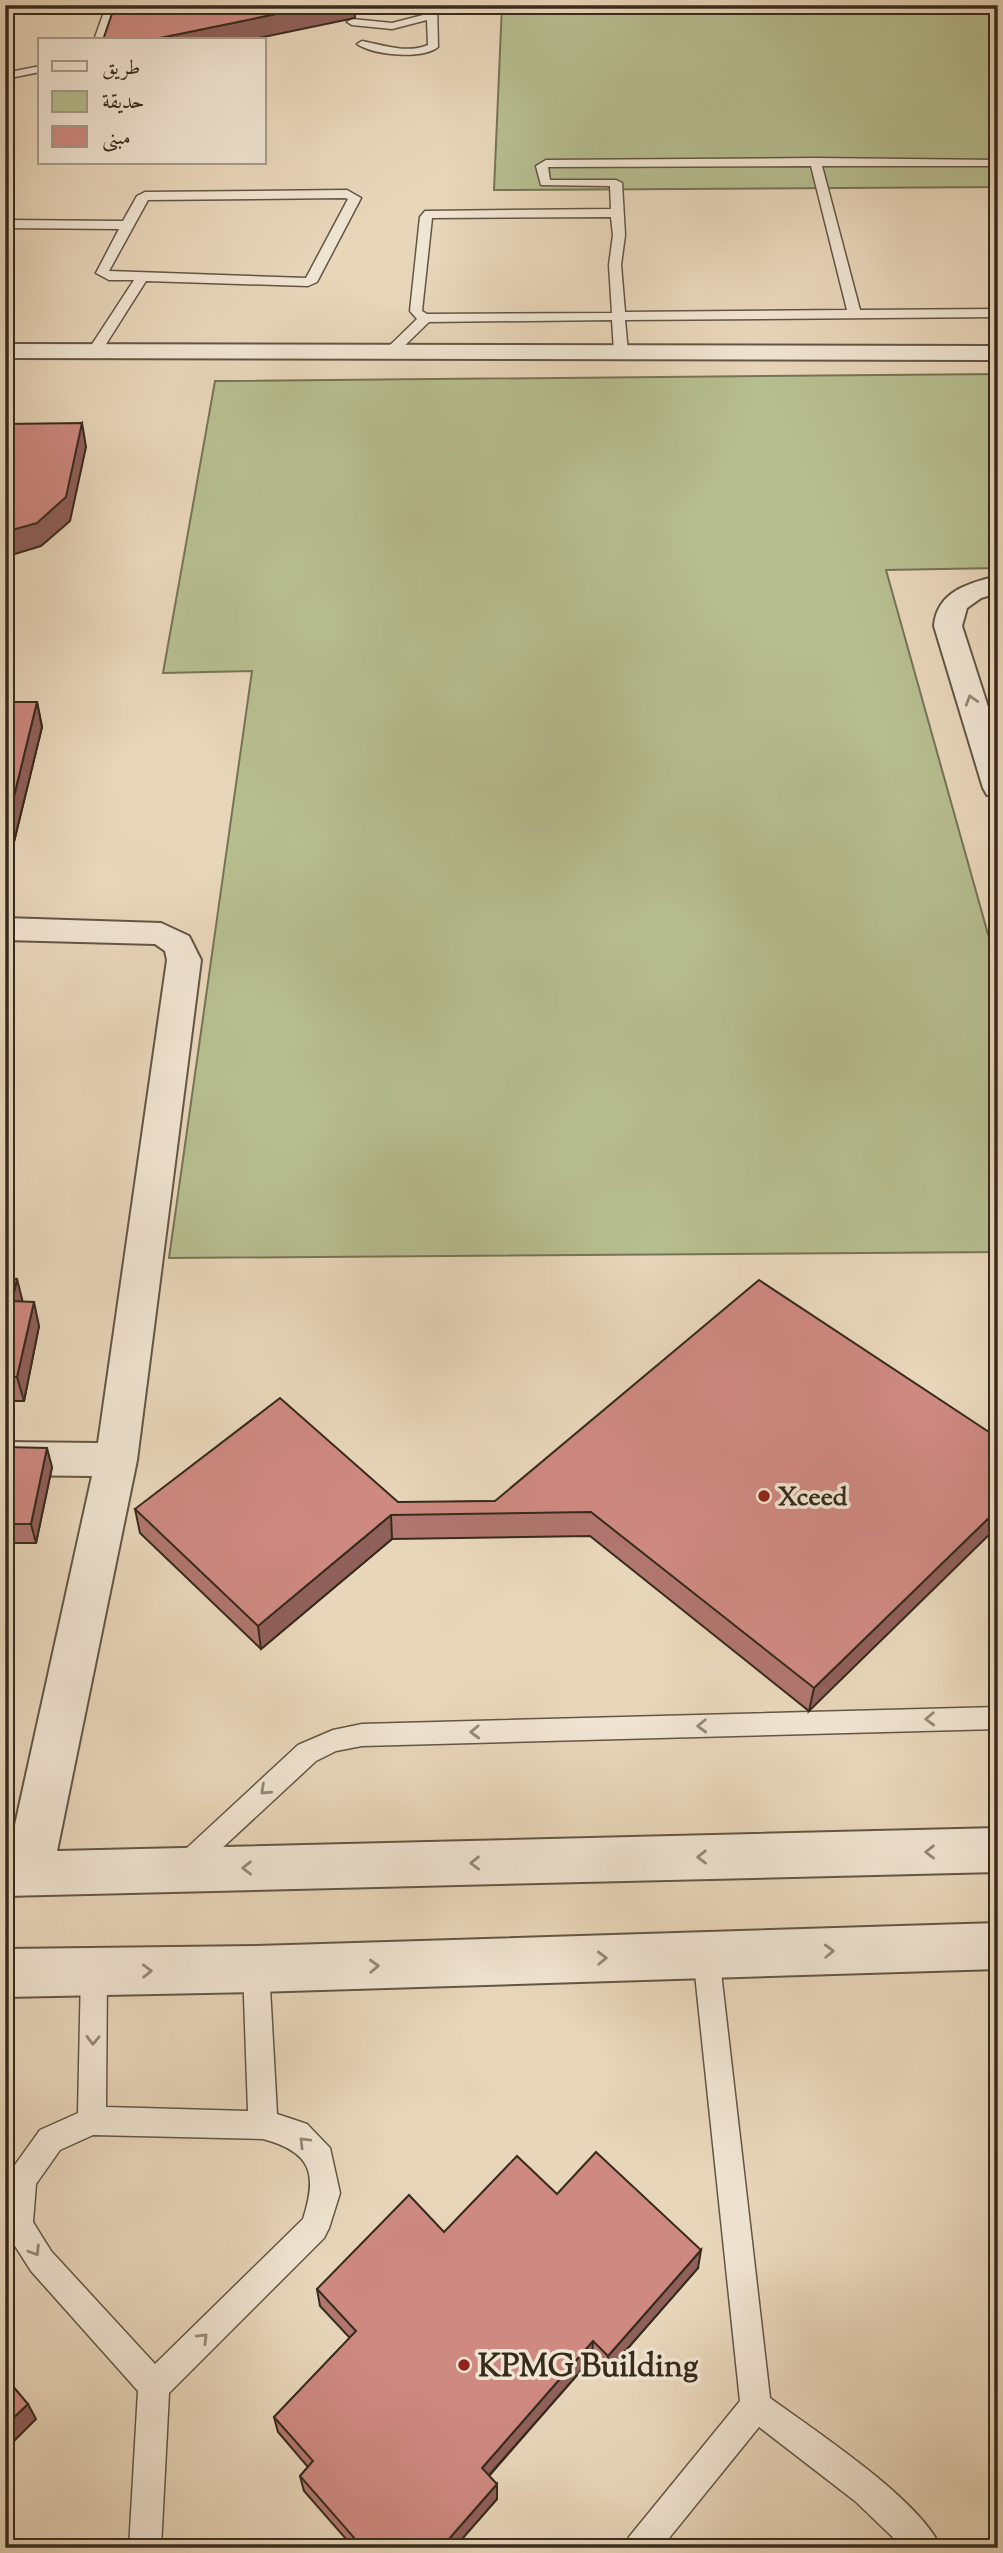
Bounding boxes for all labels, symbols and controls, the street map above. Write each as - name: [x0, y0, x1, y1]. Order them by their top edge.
- legend: [38, 38, 266, 164]
- text: طريق: [102, 54, 140, 84]
- text: حديقة: [102, 88, 145, 118]
- text: مبنى: [102, 124, 131, 154]
- one-way arrow: [964, 694, 979, 706]
- place label: Xceed: [778, 1480, 848, 1517]
- marker: Xceed: [756, 1488, 772, 1504]
- one-way arrow: [924, 1712, 935, 1727]
- one-way arrow: [696, 1718, 707, 1733]
- one-way arrow: [469, 1724, 480, 1739]
- one-way arrow: [260, 1782, 273, 1795]
- one-way arrow: [924, 1844, 935, 1859]
- one-way arrow: [696, 1850, 707, 1865]
- one-way arrow: [469, 1855, 479, 1871]
- one-way arrow: [241, 1860, 252, 1876]
- one-way arrow: [824, 1944, 835, 1959]
- one-way arrow: [597, 1951, 608, 1966]
- one-way arrow: [369, 1958, 380, 1973]
- one-way arrow: [142, 1963, 153, 1979]
- one-way arrow: [85, 2035, 101, 2046]
- one-way arrow: [300, 2137, 313, 2150]
- one-way arrow: [27, 2243, 39, 2256]
- one-way arrow: [194, 2334, 207, 2347]
- place label: KPMG Building: [478, 2345, 699, 2391]
- marker: KPMG Building: [456, 2357, 472, 2373]

